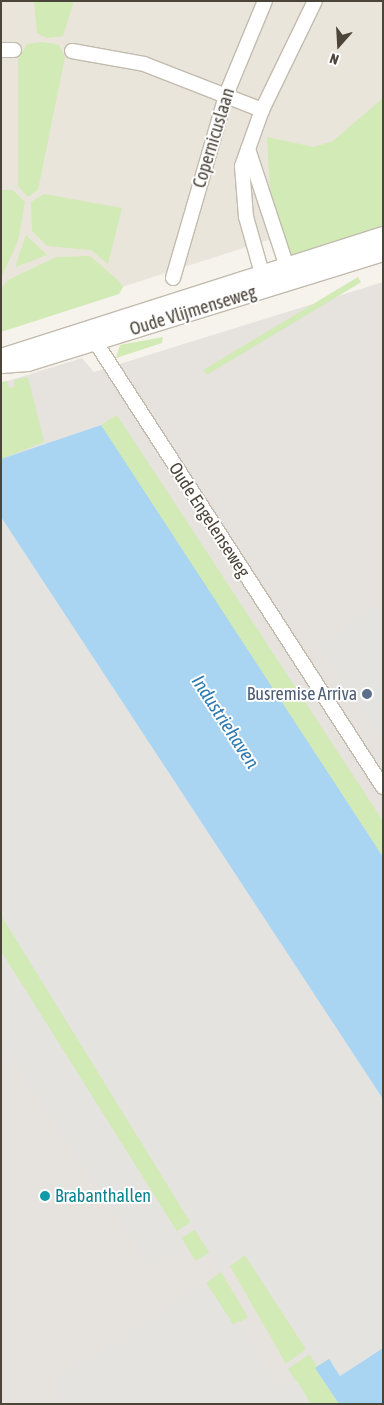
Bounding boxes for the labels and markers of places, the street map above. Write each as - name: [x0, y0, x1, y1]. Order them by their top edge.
- place label: Busremise Arriva: [247, 683, 357, 705]
- marker: Busremise Arriva: [361, 688, 373, 700]
- place label: Brabanthallen: [55, 1185, 151, 1207]
- marker: Brabanthallen: [39, 1190, 51, 1202]

